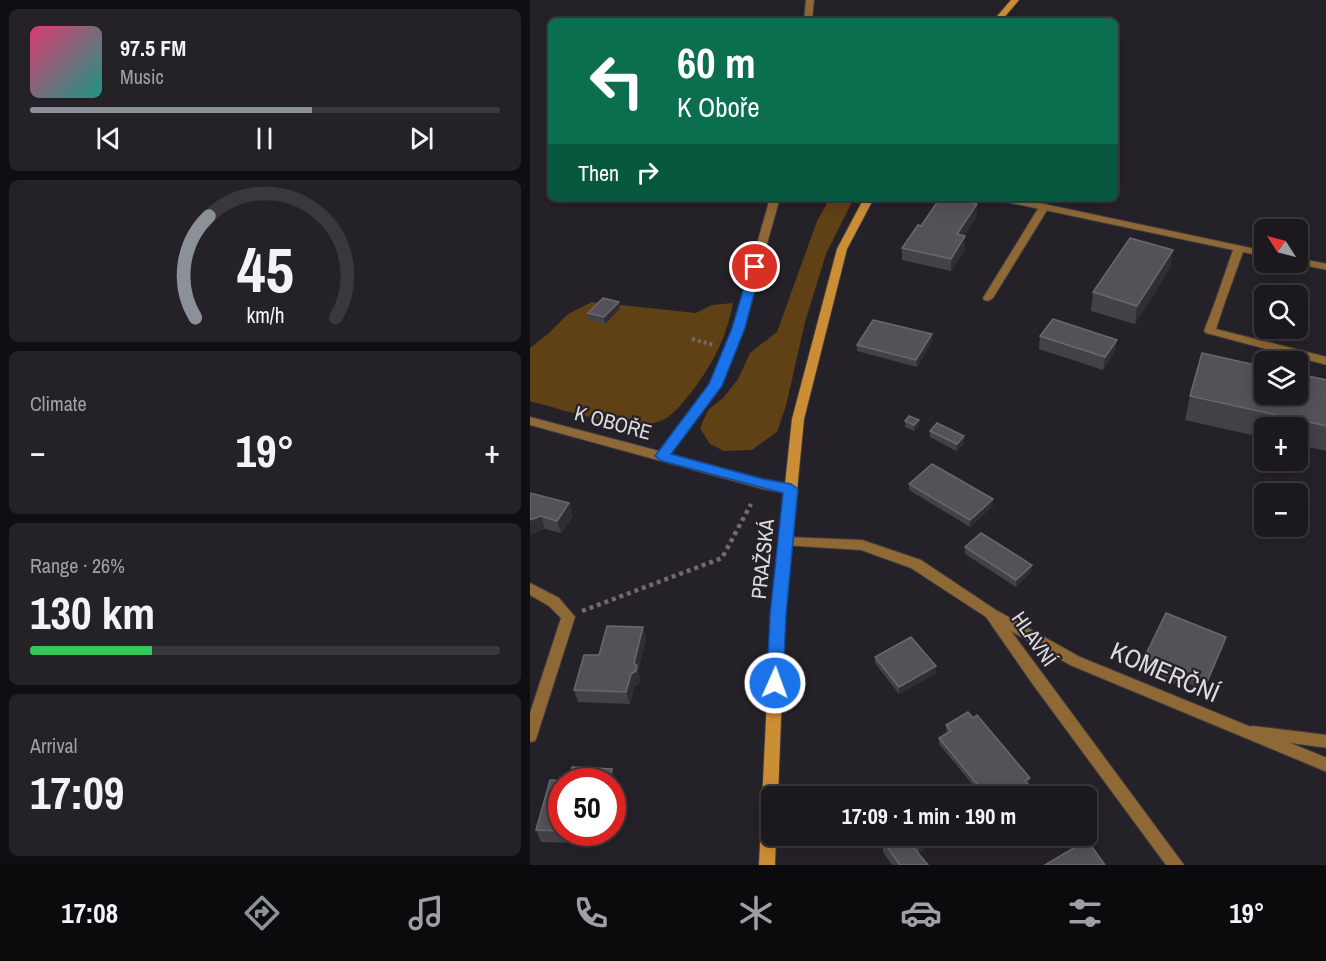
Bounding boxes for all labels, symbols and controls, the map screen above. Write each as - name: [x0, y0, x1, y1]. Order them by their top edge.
- text: 97.5 FM: [120, 33, 186, 63]
- text: 60 m: [677, 35, 756, 91]
- icon: left: [578, 42, 656, 120]
- text: Music: [120, 63, 164, 90]
- text: K Oboře: [677, 89, 759, 125]
- icon: previous: [92, 122, 125, 155]
- icon: pause: [248, 122, 281, 155]
- icon: next: [405, 122, 438, 155]
- icon: right: [631, 156, 664, 189]
- text: Then: [578, 158, 619, 188]
- north arrow: [1254, 219, 1308, 273]
- map controls: [1254, 219, 1308, 537]
- text: 45: [237, 227, 293, 311]
- pin: [729, 241, 780, 292]
- icon: arrive: [738, 250, 771, 283]
- button: search: [1254, 285, 1308, 339]
- text: km/h: [246, 302, 284, 331]
- button: layers: [1254, 351, 1308, 405]
- text: Climate: [30, 390, 87, 417]
- street label: K OBOŘE: [571, 398, 655, 447]
- button: +: [1254, 417, 1308, 471]
- text: 19°: [235, 420, 295, 481]
- text: −: [30, 429, 46, 473]
- text: +: [484, 429, 500, 473]
- button: −: [1254, 483, 1308, 537]
- street label: PRAŽSKÁ: [744, 517, 781, 600]
- text: Range · 26%: [30, 552, 125, 579]
- text: 130 km: [30, 582, 155, 643]
- street label: HLAVNÍ: [1005, 605, 1064, 672]
- street label: KOMERČNÍ: [1105, 633, 1225, 710]
- position arrow: [743, 651, 807, 715]
- text: Arrival: [30, 732, 77, 759]
- text: 17:09: [30, 762, 124, 823]
- speed limit sign: 50: [548, 768, 626, 846]
- text: 17:09 · 1 min · 190 m: [842, 801, 1016, 831]
- icon: directions: [241, 892, 283, 934]
- icon: music: [405, 892, 447, 934]
- icon: phone: [570, 892, 612, 934]
- icon: climate: [735, 892, 777, 934]
- icon: car: [900, 892, 942, 934]
- icon: filters: [1064, 892, 1106, 934]
- text: 17:08: [61, 895, 118, 931]
- text: 19°: [1229, 895, 1265, 931]

